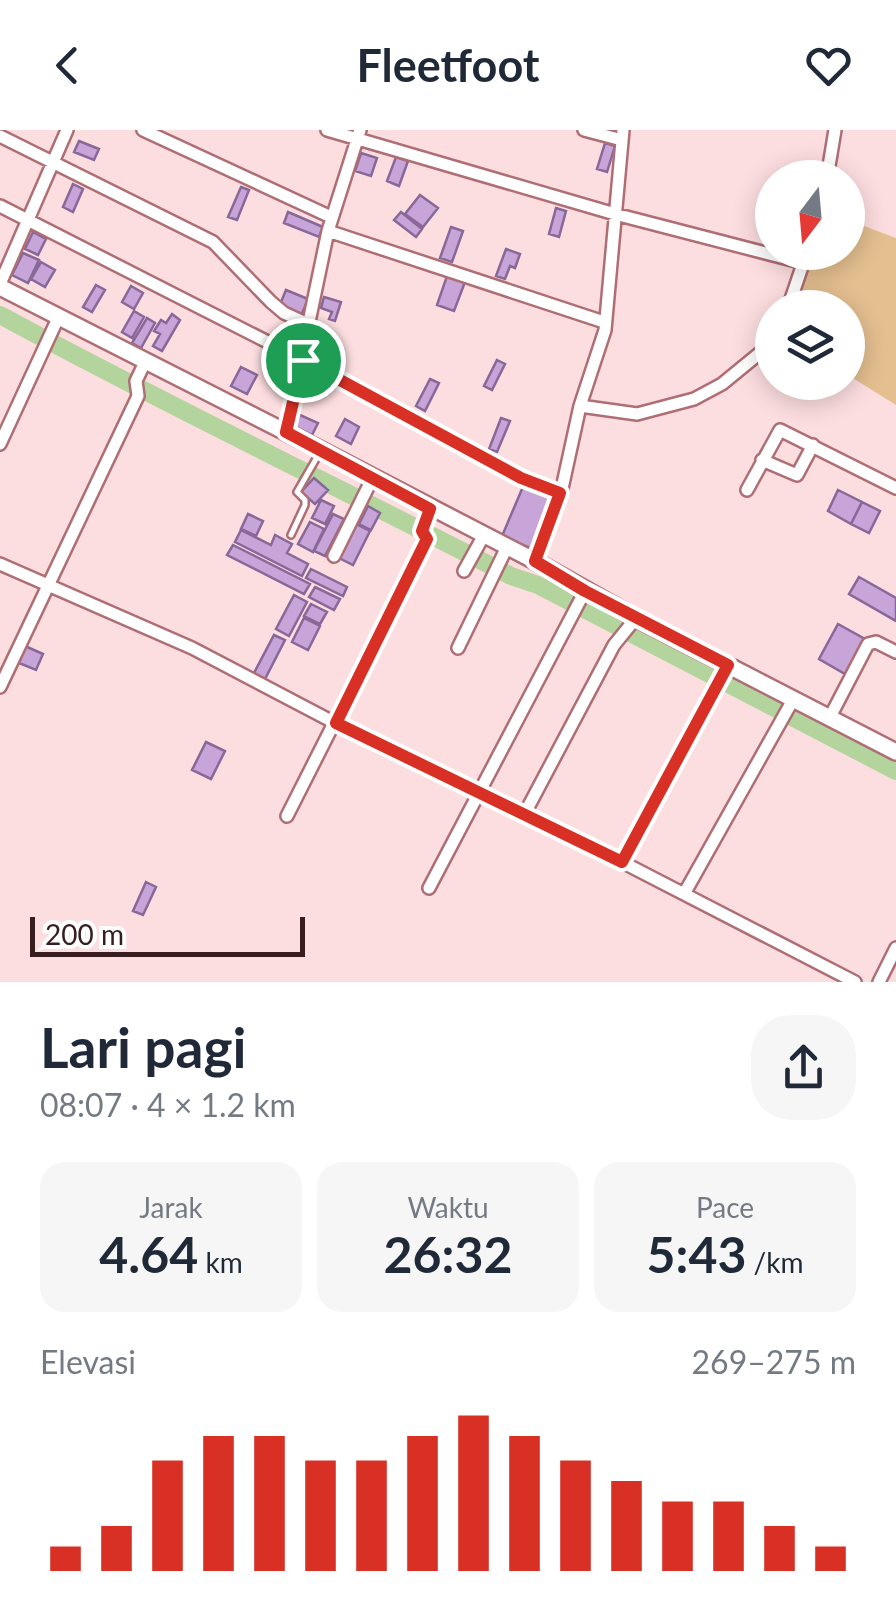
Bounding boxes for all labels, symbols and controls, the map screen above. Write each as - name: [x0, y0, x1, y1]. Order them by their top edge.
- icon: back: [40, 38, 95, 93]
- text: Fleetfoot: [356, 38, 540, 92]
- icon: heart: [801, 38, 856, 93]
- north arrow: [755, 160, 865, 270]
- map controls: [755, 160, 865, 400]
- button: layers: [755, 290, 865, 400]
- pin: [261, 318, 346, 403]
- icon: arrive: [276, 333, 331, 388]
- scale bar: [30, 912, 305, 956]
- text: 200 m: [45, 917, 124, 951]
- text: Lari pagi: [40, 1014, 247, 1080]
- button: share: [751, 1015, 856, 1120]
- text: 08:07 · 4 × 1.2 km: [40, 1085, 296, 1124]
- text: Jarak: [139, 1190, 203, 1224]
- text: Waktu: [407, 1190, 489, 1224]
- text: Pace: [696, 1190, 754, 1224]
- text: 4.64: [99, 1224, 198, 1284]
- text: 26:32: [384, 1224, 512, 1284]
- text: 5:43: [647, 1224, 746, 1284]
- text: km: [198, 1245, 243, 1279]
- text: /km: [746, 1245, 803, 1279]
- text: Elevasi: [40, 1342, 136, 1381]
- text: 269–275 m: [692, 1342, 856, 1381]

